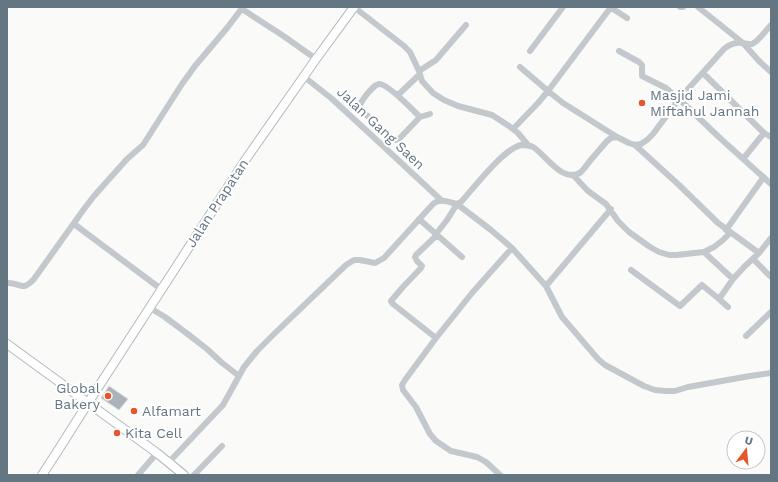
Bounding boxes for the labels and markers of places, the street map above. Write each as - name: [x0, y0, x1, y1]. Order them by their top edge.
- place label: Masjid Jami Miftahul Jannah: [650, 87, 759, 119]
- marker: Masjid Jami Miftahul Jannah: [637, 98, 647, 108]
- place label: Global Bakery: [54, 380, 101, 412]
- marker: Global Bakery: [103, 391, 113, 401]
- place label: Alfamart: [142, 403, 201, 419]
- marker: Alfamart: [129, 406, 139, 416]
- place label: Kita Cell: [125, 425, 183, 441]
- marker: Kita Cell: [112, 428, 122, 438]

